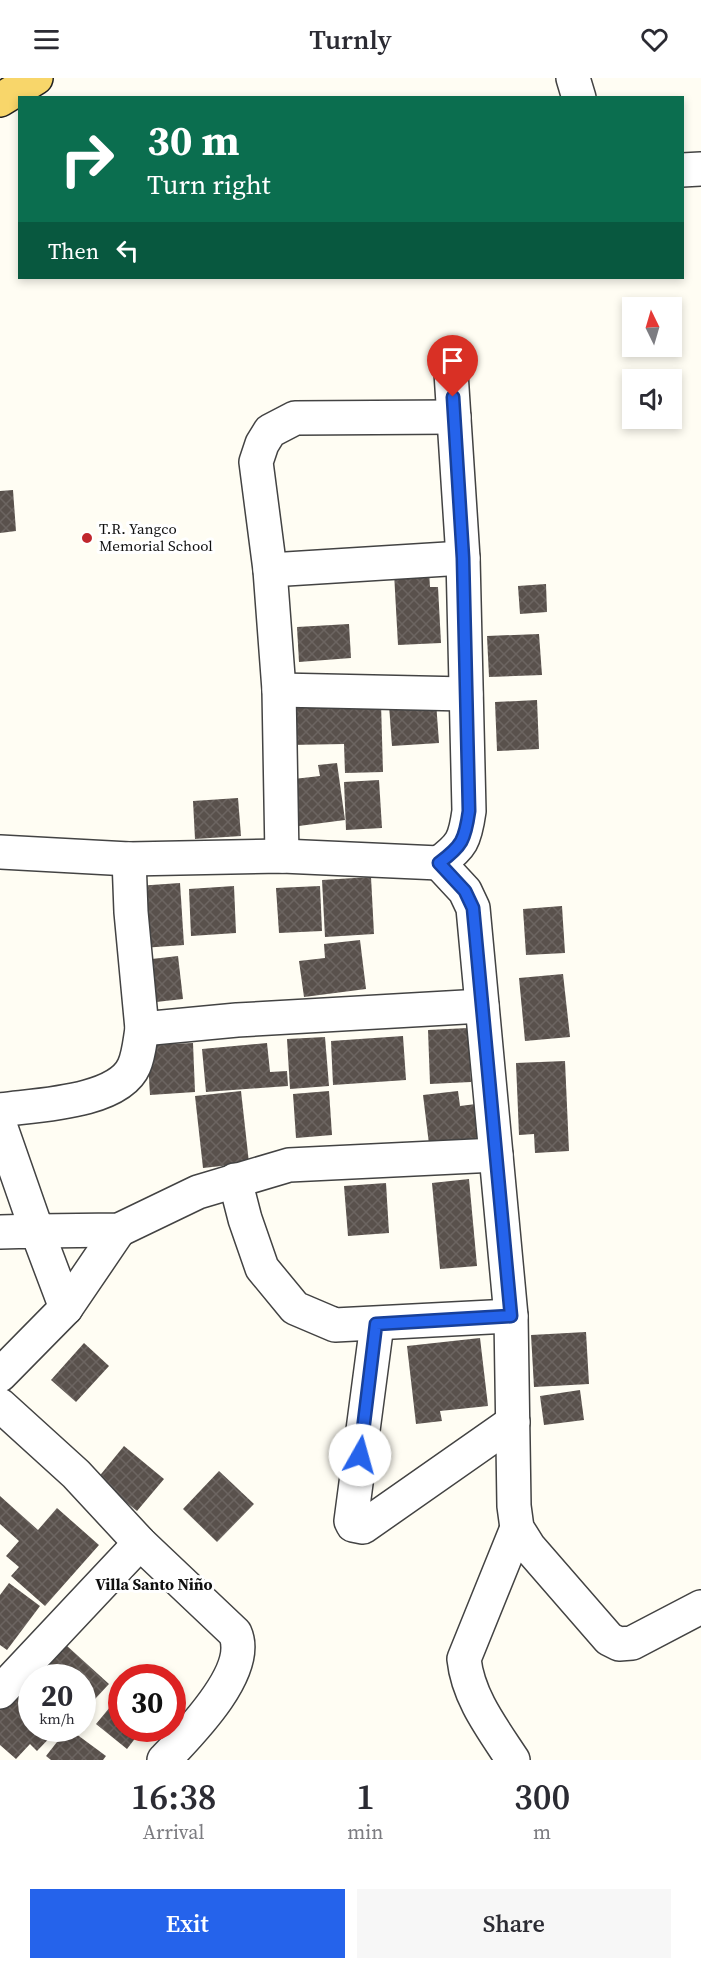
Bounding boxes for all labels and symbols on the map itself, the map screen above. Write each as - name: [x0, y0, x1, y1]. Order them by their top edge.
- north arrow: [622, 297, 682, 357]
- pin: [427, 335, 478, 397]
- place label: T.R. Yangco Memorial School: [99, 518, 213, 556]
- marker: T.R. Yangco Memorial School: [80, 531, 94, 545]
- position arrow: [328, 1423, 392, 1487]
- district label: Villa Santo Niño: [95, 1573, 213, 1595]
- speed limit sign: 30: [108, 1664, 186, 1742]

